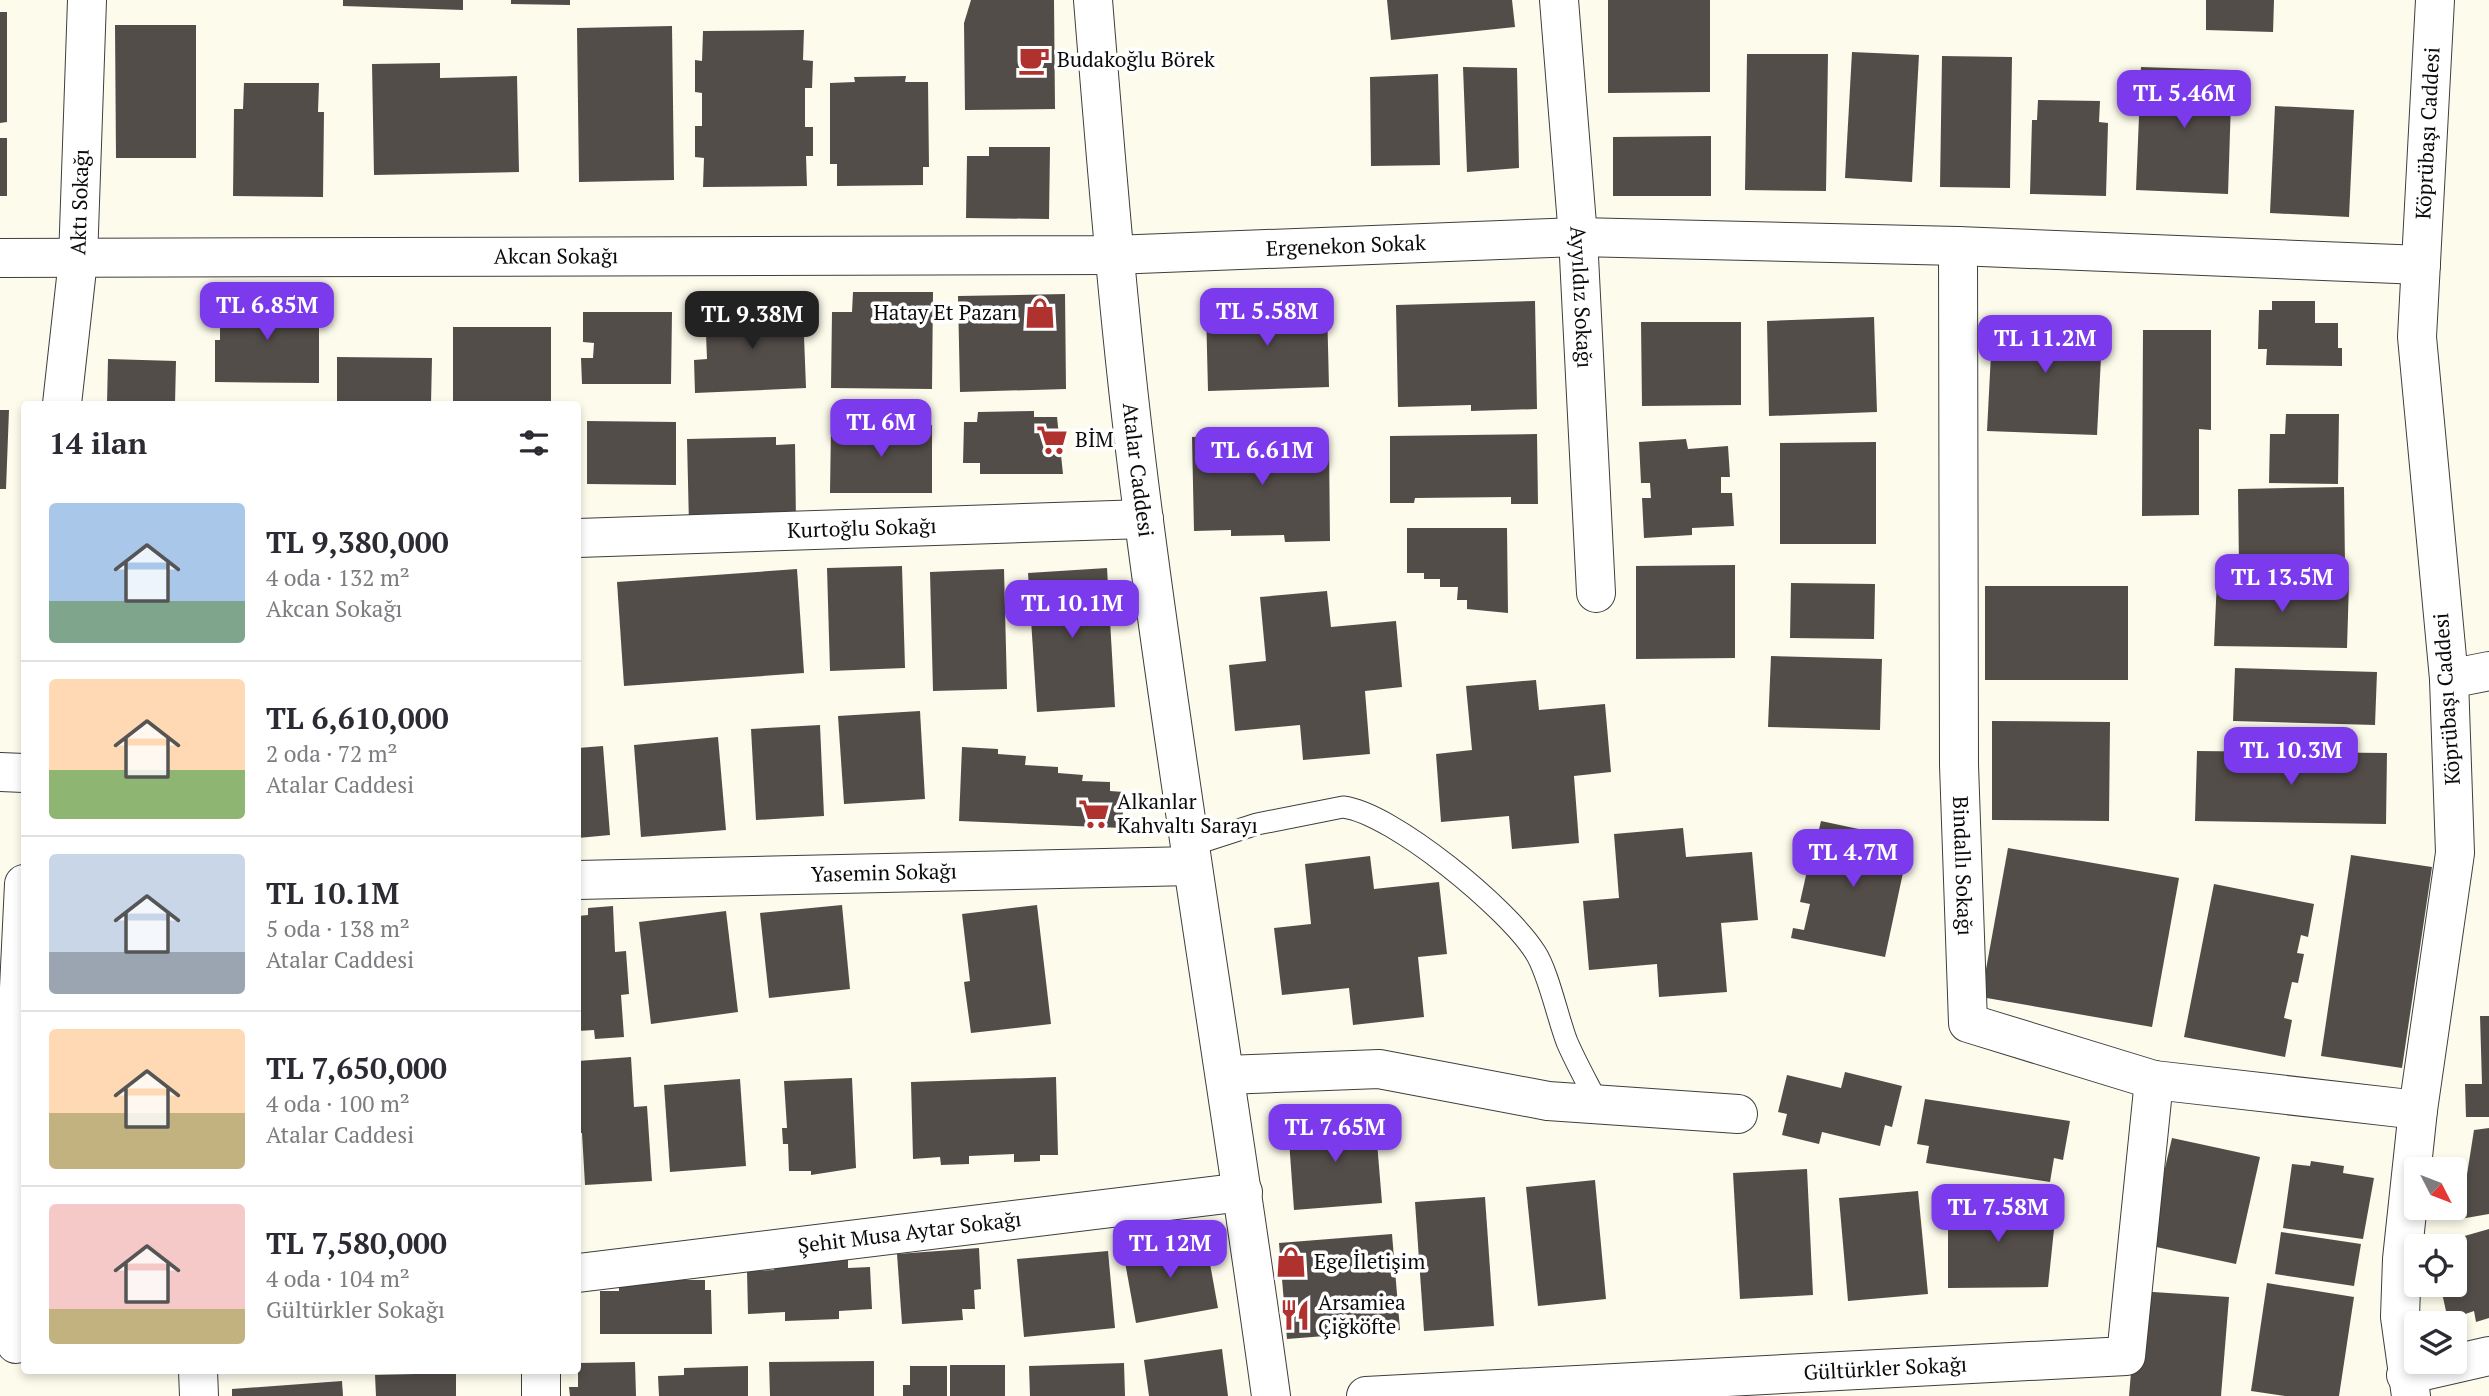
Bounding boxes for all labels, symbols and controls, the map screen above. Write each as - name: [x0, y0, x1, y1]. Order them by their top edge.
- cafe icon: Budakoğlu Börek: [1017, 43, 1051, 77]
- place label: Budakoğlu Börek: [1057, 45, 1215, 73]
- street label: Köprübaşı Caddesi: [2408, 46, 2445, 220]
- pin: TL 5.46M: [2112, 71, 2256, 130]
- text: TL 5.46M: [2133, 77, 2235, 108]
- street label: Aktı Sokağı: [63, 148, 95, 255]
- street label: Ayyıldız Sokağı: [1564, 225, 1600, 369]
- street label: Ergenekon Sokak: [1265, 228, 1426, 262]
- street label: Akcan Sokağı: [494, 241, 618, 270]
- pin: TL 6.85M: [195, 282, 339, 342]
- pin: TL 5.58M: [1195, 288, 1339, 348]
- text: TL 6.85M: [216, 289, 318, 320]
- pin: TL 9.38M: [680, 292, 824, 351]
- text: TL 5.58M: [1216, 295, 1318, 326]
- shop icon: Hatay Et Pazarı: [1023, 296, 1057, 330]
- text: TL 9.38M: [701, 298, 803, 329]
- place label: Hatay Et Pazarı: [874, 298, 1017, 326]
- pin: TL 11.2M: [1973, 316, 2117, 375]
- text: TL 11.2M: [1994, 322, 2096, 353]
- pin: TL 6M: [832, 400, 930, 459]
- street label: Atalar Caddesi: [1117, 401, 1161, 539]
- text: TL 6M: [846, 406, 916, 437]
- text: 14 ilan: [49, 423, 147, 463]
- supermarket icon: BİM: [1035, 423, 1069, 457]
- icon: filters: [515, 424, 553, 462]
- place label: BİM: [1075, 425, 1114, 453]
- pin: TL 6.61M: [1190, 428, 1334, 487]
- text: TL 6.61M: [1211, 434, 1313, 465]
- street label: Kurtoğlu Sokağı: [787, 511, 937, 544]
- text: TL 9,380,000: [266, 522, 449, 562]
- icon: home: [105, 531, 189, 615]
- pin: TL 13.5M: [2210, 554, 2354, 614]
- text: TL 13.5M: [2231, 561, 2333, 592]
- text: 4 oda · 132 m²: [266, 562, 410, 593]
- pin: TL 10.1M: [1000, 580, 1144, 640]
- text: TL 10.1M: [1021, 587, 1123, 618]
- text: Akcan Sokağı: [266, 593, 402, 624]
- street label: Köprübaşı Caddesi: [2426, 612, 2466, 786]
- text: TL 6,610,000: [266, 698, 449, 738]
- icon: home: [105, 707, 189, 791]
- pin: TL 10.3M: [2219, 728, 2363, 787]
- text: TL 10.3M: [2240, 734, 2342, 765]
- text: 2 oda · 72 m²: [266, 738, 398, 769]
- text: Atalar Caddesi: [266, 769, 414, 800]
- place label: Alkanlar Kahvaltı Sarayı: [1117, 787, 1258, 839]
- street label: Bindallı Sokağı: [1947, 796, 1980, 936]
- supermarket icon: Alkanlar Kahvaltı Sarayı: [1077, 797, 1111, 831]
- pin: TL 4.7M: [1788, 830, 1918, 889]
- text: TL 4.7M: [1808, 836, 1898, 867]
- street label: Yasemin Sokağı: [811, 856, 957, 888]
- text: TL 10.1M: [266, 873, 399, 913]
- icon: home: [105, 882, 189, 966]
- text: 5 oda · 138 m²: [266, 913, 410, 944]
- text: Atalar Caddesi: [266, 944, 414, 975]
- text: TL 7,650,000: [266, 1048, 447, 1088]
- icon: home: [105, 1057, 189, 1141]
- text: 4 oda · 100 m²: [266, 1088, 410, 1119]
- pin: TL 7.65M: [1263, 1104, 1407, 1164]
- text: TL 7.65M: [1285, 1111, 1385, 1142]
- text: Atalar Caddesi: [266, 1119, 414, 1150]
- north arrow: [2404, 1157, 2468, 1220]
- map controls: [2404, 1157, 2467, 1374]
- pin: TL 7.58M: [1926, 1184, 2070, 1244]
- text: TL 7.58M: [1948, 1191, 2048, 1222]
- street label: Şehit Musa Aytar Sokağı: [796, 1204, 1023, 1259]
- pin: TL 12M: [1113, 1220, 1227, 1280]
- text: TL 7,580,000: [266, 1223, 447, 1263]
- text: TL 12M: [1129, 1227, 1211, 1258]
- icon: home: [105, 1232, 189, 1316]
- button: locate: [2404, 1234, 2467, 1297]
- shop icon: Ege İletişim: [1274, 1245, 1308, 1279]
- place label: Ege İletişim: [1314, 1247, 1425, 1275]
- text: 4 oda · 104 m²: [266, 1263, 410, 1294]
- place label: Arsamiea Çiğköfte: [1318, 1288, 1406, 1340]
- text: Gültürkler Sokağı: [266, 1294, 445, 1325]
- restaurant icon: Arsamiea Çiğköfte: [1278, 1298, 1312, 1332]
- button: layers: [2404, 1311, 2467, 1374]
- street label: Gültürkler Sokağı: [1803, 1349, 1968, 1386]

